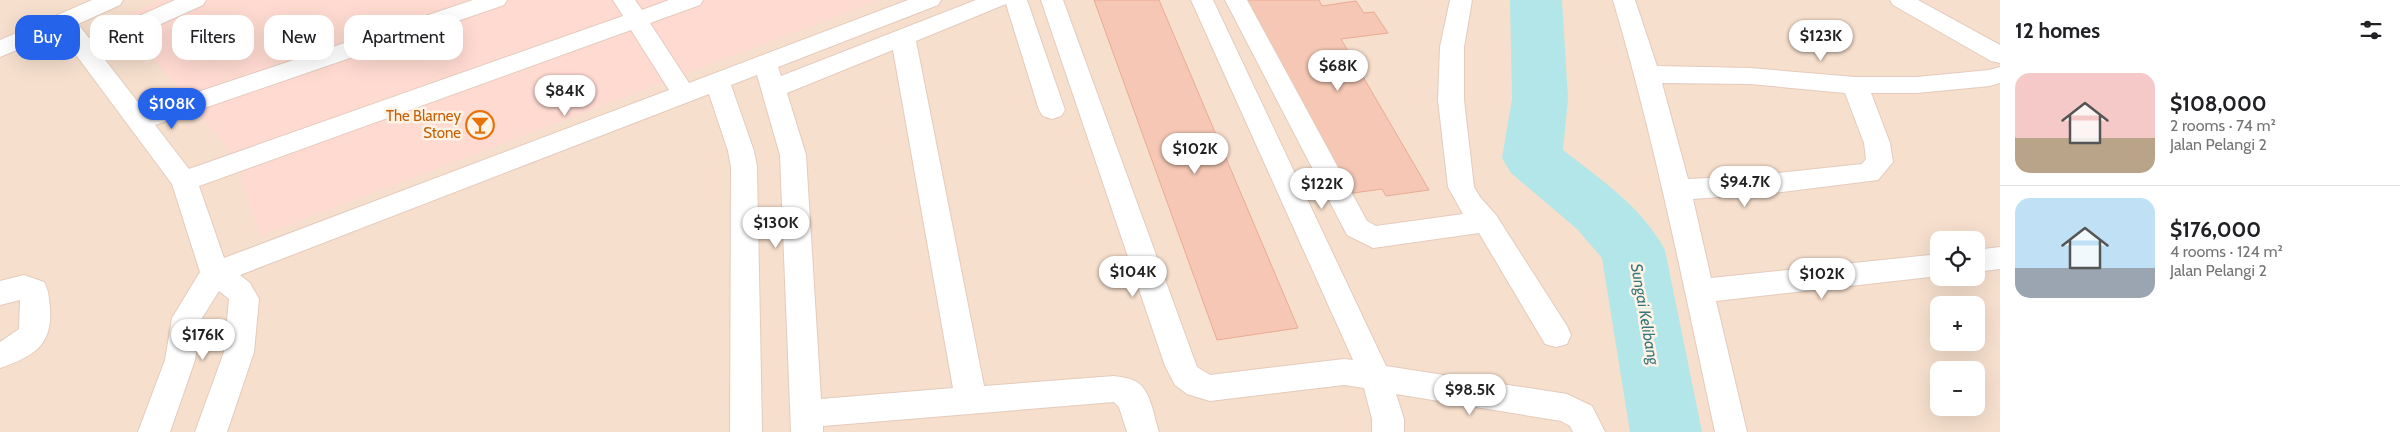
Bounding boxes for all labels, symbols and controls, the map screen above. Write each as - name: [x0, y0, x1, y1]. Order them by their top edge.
- chip: Buy: [15, 15, 80, 60]
- chip: Rent: [90, 15, 162, 60]
- chip: Filters: [172, 15, 254, 60]
- chip: New: [264, 15, 334, 60]
- chip: Apartment: [344, 15, 463, 60]
- icon: filters: [2357, 16, 2385, 44]
- text: 12 homes: [2015, 18, 2100, 43]
- pin: $123K: [1786, 20, 1856, 62]
- text: $123K: [1800, 26, 1842, 45]
- pin: $68K: [1308, 49, 1368, 92]
- text: $68K: [1319, 56, 1357, 75]
- pin: $84K: [535, 74, 595, 117]
- text: $84K: [546, 81, 584, 100]
- pin: $108K: [137, 88, 207, 130]
- text: $108,000: [2170, 91, 2267, 116]
- icon: home: [2055, 93, 2115, 153]
- text: $108K: [149, 94, 195, 113]
- place label: The Blarney Stone: [386, 107, 461, 142]
- bar icon: The Blarney Stone: [465, 110, 495, 140]
- text: 2 rooms · 74 m²: [2170, 116, 2276, 135]
- pin: $102K: [1160, 132, 1230, 175]
- text: Jalan Pelangi 2: [2170, 135, 2267, 154]
- text: $102K: [1173, 139, 1217, 158]
- pin: $94.7K: [1704, 166, 1786, 208]
- pin: $122K: [1287, 168, 1357, 210]
- text: $94.7K: [1720, 172, 1770, 191]
- text: $122K: [1301, 174, 1343, 193]
- pin: $130K: [741, 206, 811, 249]
- text: $130K: [753, 213, 799, 232]
- text: $176,000: [2170, 217, 2261, 242]
- icon: home: [2055, 218, 2115, 278]
- map controls: [1930, 231, 1985, 416]
- button: locate: [1930, 231, 1985, 286]
- text: 4 rooms · 124 m²: [2170, 242, 2283, 261]
- pin: $104K: [1098, 256, 1168, 298]
- pin: $102K: [1787, 258, 1857, 300]
- text: Jalan Pelangi 2: [2170, 261, 2267, 280]
- text: $104K: [1110, 262, 1156, 281]
- water label: Sungai Kelibang: [1627, 262, 1663, 367]
- text: $102K: [1800, 264, 1844, 283]
- button: +: [1930, 296, 1985, 351]
- pin: $176K: [168, 318, 238, 361]
- text: $176K: [182, 325, 224, 344]
- button: −: [1930, 361, 1985, 416]
- pin: $98.5K: [1429, 374, 1511, 416]
- text: $98.5K: [1445, 380, 1495, 399]

